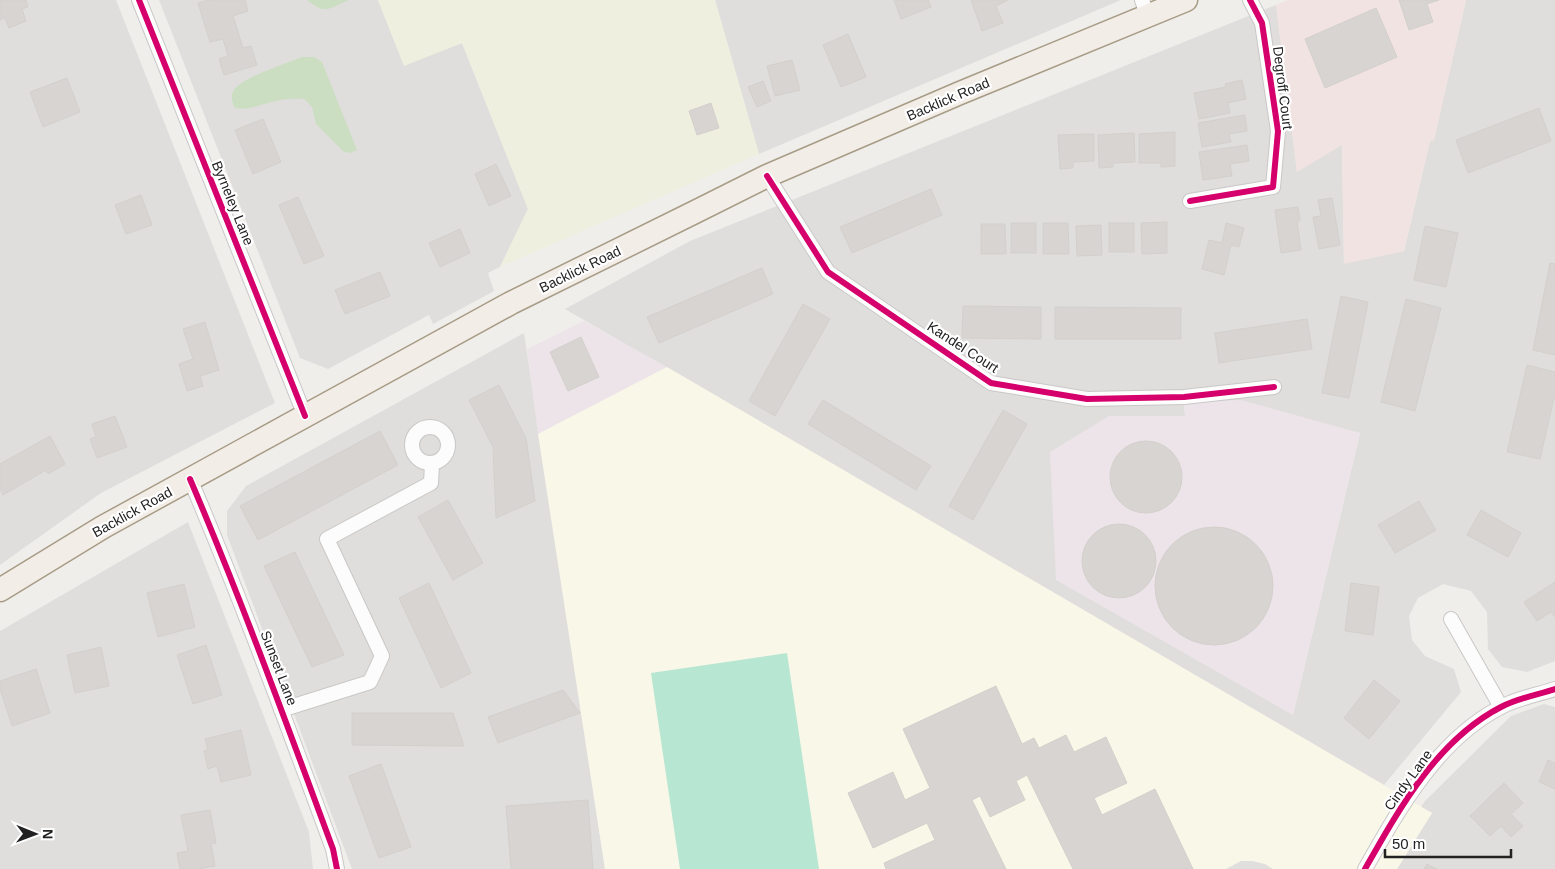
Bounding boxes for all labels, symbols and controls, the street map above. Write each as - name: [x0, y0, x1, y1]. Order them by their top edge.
- street label: Degroff Court: [1270, 45, 1296, 131]
- street label: Backlick Road: [904, 74, 992, 124]
- street label: Byrneley Lane: [209, 159, 257, 248]
- street label: Backlick Road: [537, 242, 623, 296]
- street label: Kandel Court: [924, 318, 1002, 376]
- street label: Backlick Road: [89, 484, 175, 540]
- street label: Sunset Lane: [257, 628, 301, 708]
- street label: Cindy Lane: [1381, 746, 1435, 813]
- north arrow: [10, 809, 60, 859]
- scale bar: [1385, 826, 1511, 858]
- text: N: [40, 829, 56, 839]
- text: 50 m: [1392, 835, 1425, 852]

